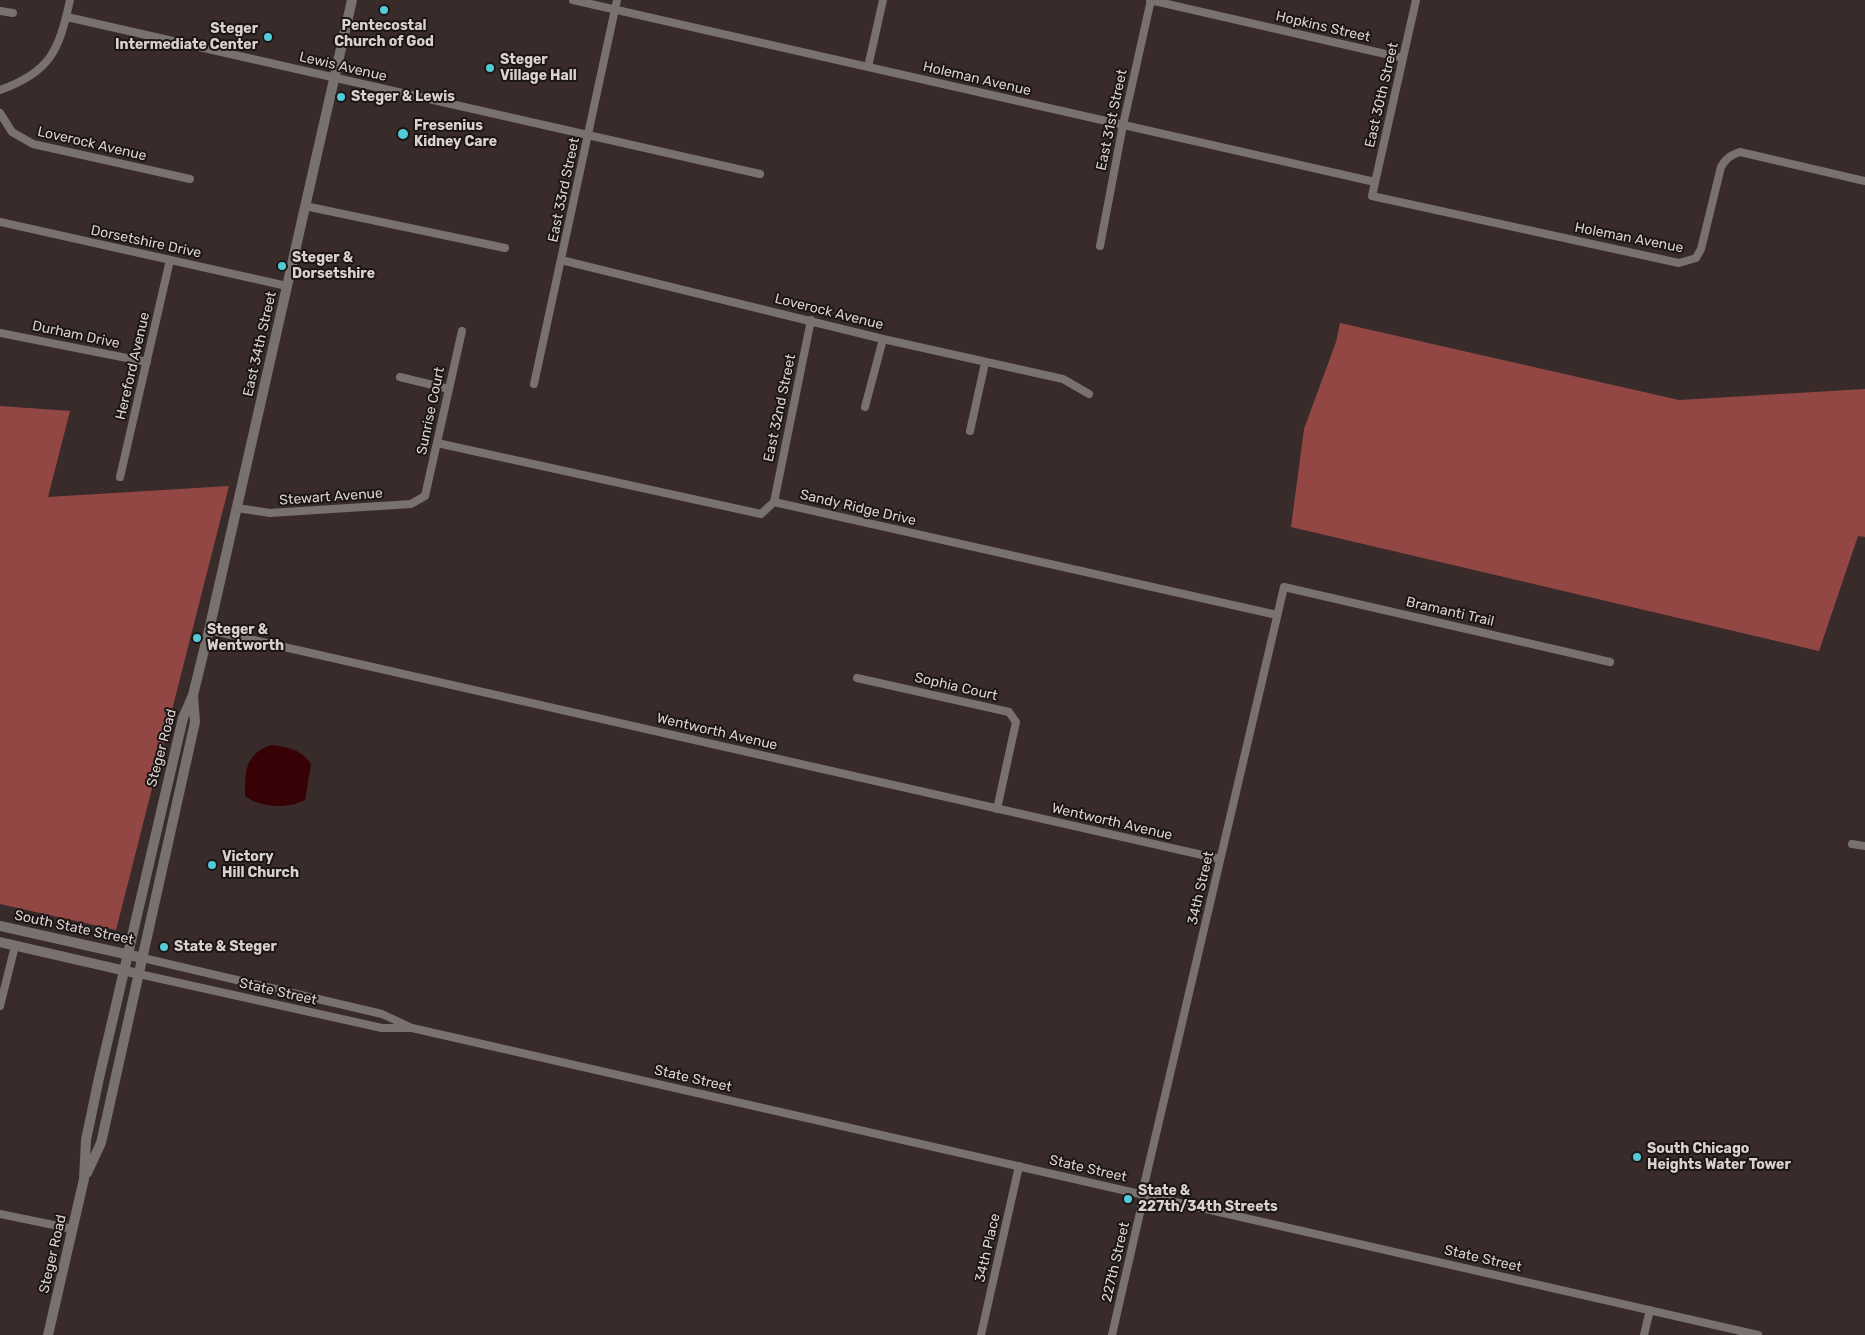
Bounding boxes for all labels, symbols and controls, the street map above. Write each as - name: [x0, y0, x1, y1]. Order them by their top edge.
- marker: Pentecostal Church of God: [378, 4, 390, 16]
- street label: Hopkins Street: [1274, 8, 1372, 46]
- place label: Pentecostal Church of God: [334, 18, 434, 50]
- place label: Steger Intermediate Center: [115, 21, 258, 54]
- marker: Steger Intermediate Center: [262, 31, 274, 43]
- street label: East 30th Street: [1362, 41, 1402, 149]
- street label: Lewis Avenue: [297, 49, 389, 85]
- place label: Steger Village Hall: [500, 52, 577, 84]
- street label: Holeman Avenue: [921, 58, 1033, 100]
- marker: Steger Village Hall: [484, 62, 496, 74]
- street label: East 31st Street: [1093, 68, 1131, 172]
- place label: Steger & Lewis: [351, 89, 455, 105]
- marker: Steger & Lewis: [335, 91, 347, 103]
- place label: Fresenius Kidney Care: [414, 118, 497, 150]
- street label: Loverock Avenue: [36, 123, 148, 165]
- marker: Fresenius Kidney Care: [396, 127, 410, 141]
- street label: East 33rd Street: [545, 136, 583, 244]
- street label: Holeman Avenue: [1573, 219, 1685, 257]
- street label: Dorsetshire Drive: [89, 222, 203, 262]
- place label: Steger & Dorsetshire: [292, 250, 375, 282]
- marker: Steger & Dorsetshire: [276, 260, 288, 272]
- street label: East 34th Street: [240, 290, 280, 398]
- street label: Loverock Avenue: [773, 290, 885, 334]
- street label: Hereford Avenue: [112, 310, 154, 422]
- street label: Durham Drive: [31, 318, 121, 352]
- street label: East 32nd Street: [760, 353, 800, 463]
- street label: Sunrise Court: [413, 366, 449, 456]
- street label: Stewart Avenue: [279, 485, 383, 509]
- street label: Sandy Ridge Drive: [798, 486, 918, 530]
- street label: Bramanti Trail: [1404, 594, 1496, 630]
- place label: Steger & Wentworth: [207, 622, 284, 654]
- marker: Steger & Wentworth: [191, 632, 203, 644]
- street label: Sophia Court: [913, 669, 999, 705]
- street label: Steger Road: [144, 707, 180, 789]
- street label: Wentworth Avenue: [655, 710, 779, 754]
- street label: Wentworth Avenue: [1050, 800, 1174, 844]
- place label: Victory Hill Church: [222, 849, 299, 882]
- street label: 34th Street: [1184, 850, 1218, 926]
- marker: Victory Hill Church: [206, 859, 218, 871]
- street label: South State Street: [13, 907, 135, 949]
- place label: State & Steger: [174, 939, 277, 955]
- marker: State & Steger: [158, 941, 170, 953]
- street label: State Street: [238, 975, 318, 1009]
- street label: State Street: [653, 1062, 733, 1096]
- place label: South Chicago Heights Water Tower: [1647, 1141, 1791, 1174]
- marker: South Chicago Heights Water Tower: [1631, 1151, 1643, 1163]
- street label: State Street: [1048, 1152, 1128, 1186]
- place label: State & 227th/34th Streets: [1138, 1183, 1278, 1216]
- marker: State & 227th/34th Streets: [1122, 1193, 1134, 1205]
- street label: 34th Place: [972, 1212, 1004, 1284]
- street label: Steger Road: [36, 1213, 70, 1295]
- street label: 227th Street: [1099, 1220, 1133, 1304]
- street label: State Street: [1443, 1242, 1523, 1276]

